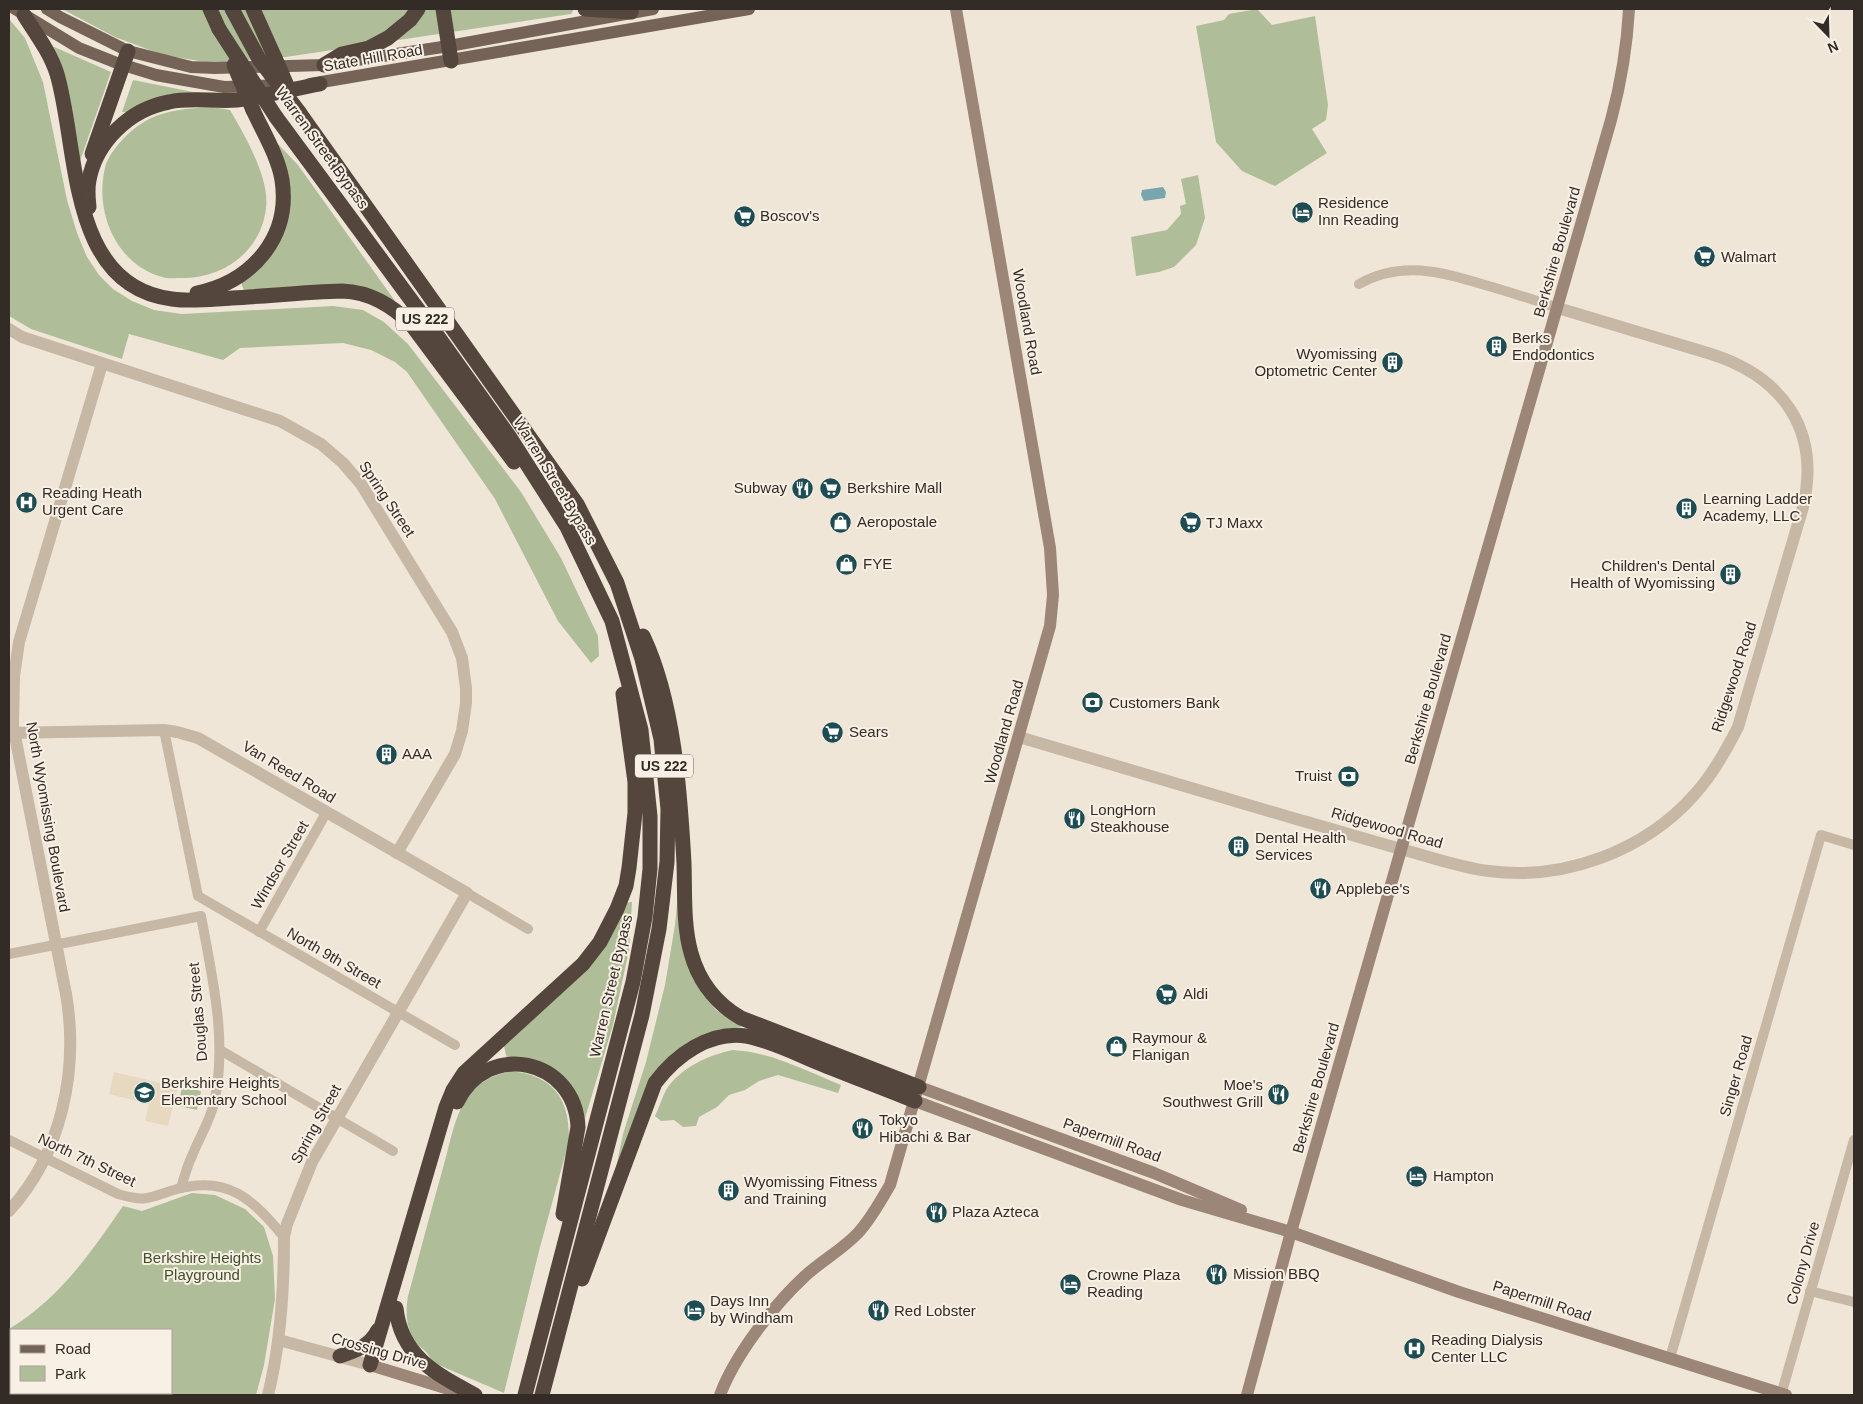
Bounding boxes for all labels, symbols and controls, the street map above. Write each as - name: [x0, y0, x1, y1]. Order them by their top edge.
- north arrow: [1803, 10, 1853, 60]
- text: N: [1825, 38, 1841, 56]
- street label: State Hill Road: [322, 40, 424, 75]
- street label: Warren Street Bypass: [273, 84, 372, 212]
- street label: Berkshire Boulevard: [1530, 185, 1583, 319]
- place label: Residence Inn Reading: [1318, 194, 1399, 228]
- hotel icon: Residence Inn Reading: [1290, 200, 1314, 224]
- supermarket icon: Boscov's: [732, 204, 756, 228]
- place label: Boscov's: [760, 207, 820, 224]
- supermarket icon: Walmart: [1693, 245, 1717, 269]
- place label: Walmart: [1721, 248, 1777, 265]
- street label: Woodland Road: [1010, 268, 1045, 376]
- road number: US 222: [396, 308, 454, 330]
- place label: Berks Endodontics: [1512, 329, 1595, 363]
- building icon: Berks Endodontics: [1484, 335, 1508, 359]
- place label: Wyomissing Optometric Center: [1254, 345, 1377, 379]
- building icon: Wyomissing Optometric Center: [1381, 351, 1405, 375]
- street label: Warren Street Bypass: [511, 414, 600, 548]
- street label: Spring Street: [356, 458, 419, 540]
- restaurant icon: Subway: [791, 476, 815, 500]
- supermarket icon: Berkshire Mall: [819, 476, 843, 500]
- place label: Subway: [734, 479, 787, 496]
- place label: Berkshire Mall: [847, 479, 942, 496]
- place label: Reading Heath Urgent Care: [42, 484, 142, 518]
- hospital icon: Reading Heath Urgent Care: [14, 490, 38, 514]
- place label: Learning Ladder Academy, LLC: [1703, 490, 1812, 524]
- building icon: Learning Ladder Academy, LLC: [1675, 496, 1699, 520]
- shop icon: Aeropostale: [829, 510, 853, 534]
- supermarket icon: TJ Maxx: [1178, 511, 1202, 535]
- place label: Aeropostale: [857, 513, 937, 530]
- place label: TJ Maxx: [1206, 514, 1263, 531]
- shop icon: FYE: [835, 552, 859, 576]
- place label: FYE: [863, 555, 892, 572]
- place label: Children's Dental Health of Wyomissing: [1570, 557, 1715, 591]
- building icon: Children's Dental Health of Wyomissing: [1719, 563, 1743, 587]
- street label: Ridgewood Road: [1708, 619, 1759, 734]
- street label: Berkshire Boulevard: [1401, 632, 1454, 766]
- street label: Woodland Road: [981, 678, 1026, 786]
- bank icon: Customers Bank: [1081, 691, 1105, 715]
- place label: Customers Bank: [1109, 694, 1220, 711]
- street label: North Wyomissing Boulevard: [23, 720, 74, 914]
- supermarket icon: Sears: [821, 720, 845, 744]
- place label: Sears: [849, 723, 888, 740]
- street label: Van Reed Road: [240, 737, 339, 806]
- building icon: AAA: [374, 742, 398, 766]
- place label: AAA: [402, 745, 432, 762]
- road number: US 222: [635, 754, 693, 778]
- bank icon: Truist: [1336, 764, 1360, 788]
- place label: Truist: [1295, 767, 1333, 784]
- place label: LongHorn Steakhouse: [1090, 801, 1169, 835]
- street label: Ridgewood Road: [1329, 803, 1445, 852]
- restaurant icon: LongHorn Steakhouse: [1062, 807, 1086, 831]
- street label: Windsor Street: [247, 817, 312, 912]
- place label: Dental Health Services: [1255, 829, 1346, 863]
- building icon: Dental Health Services: [1227, 835, 1251, 859]
- restaurant icon: Applebee's: [1308, 877, 1332, 901]
- place label: Applebee's: [1336, 880, 1410, 897]
- street label: Warren Street Bypass: [586, 913, 635, 1059]
- street label: North 9th Street: [284, 924, 385, 992]
- street label: Douglas Street: [185, 961, 210, 1062]
- supermarket icon: Aldi: [1155, 982, 1179, 1006]
- place label: Aldi: [1183, 985, 1208, 1002]
- street label: Berkshire Boulevard: [1289, 1021, 1342, 1155]
- place label: Raymour & Flanigan: [1132, 1029, 1207, 1063]
- street label: Singer Road: [1716, 1033, 1755, 1118]
- shop icon: Raymour & Flanigan: [1104, 1035, 1128, 1059]
- place label: Berkshire Heights Elementary School: [161, 1074, 287, 1108]
- place label: Moe's Southwest Grill: [1162, 1076, 1263, 1110]
- school or university icon: Berkshire Heights Elementary School: [133, 1080, 157, 1104]
- street label: Spring Street: [287, 1081, 345, 1166]
- restaurant icon: Moe's Southwest Grill: [1267, 1082, 1291, 1106]
- place label: Tokyo Hibachi & Bar: [879, 1111, 971, 1145]
- street label: Papermill Road: [1061, 1114, 1163, 1165]
- restaurant icon: Tokyo Hibachi & Bar: [851, 1117, 875, 1141]
- street label: North 7th Street: [36, 1129, 140, 1190]
- hotel icon: Hampton: [1405, 1164, 1429, 1188]
- place label: Hampton: [1433, 1167, 1494, 1184]
- place label: Wyomissing Fitness and Training: [744, 1173, 877, 1207]
- building icon: Wyomissing Fitness and Training: [716, 1179, 740, 1203]
- restaurant icon: Plaza Azteca: [924, 1200, 948, 1224]
- place label: Plaza Azteca: [952, 1203, 1039, 1220]
- street label: Colony Drive: [1783, 1219, 1823, 1306]
- park label: Berkshire Heights Playground: [143, 1249, 261, 1283]
- restaurant icon: Mission BBQ: [1205, 1262, 1229, 1286]
- place label: Mission BBQ: [1233, 1265, 1320, 1282]
- place label: Crowne Plaza Reading: [1087, 1266, 1181, 1300]
- hotel icon: Crowne Plaza Reading: [1059, 1272, 1083, 1296]
- street label: Papermill Road: [1491, 1277, 1594, 1324]
- place label: Days Inn by Windham: [710, 1292, 793, 1326]
- hotel icon: Days Inn by Windham: [682, 1298, 706, 1322]
- restaurant icon: Red Lobster: [866, 1299, 890, 1323]
- place label: Red Lobster: [894, 1302, 976, 1319]
- legend: [10, 1329, 172, 1394]
- street label: Crossing Drive: [330, 1329, 429, 1372]
- place label: Reading Dialysis Center LLC: [1431, 1331, 1543, 1365]
- hospital icon: Reading Dialysis Center LLC: [1403, 1337, 1427, 1361]
- text: Road: [55, 1340, 91, 1357]
- text: Park: [55, 1365, 86, 1382]

